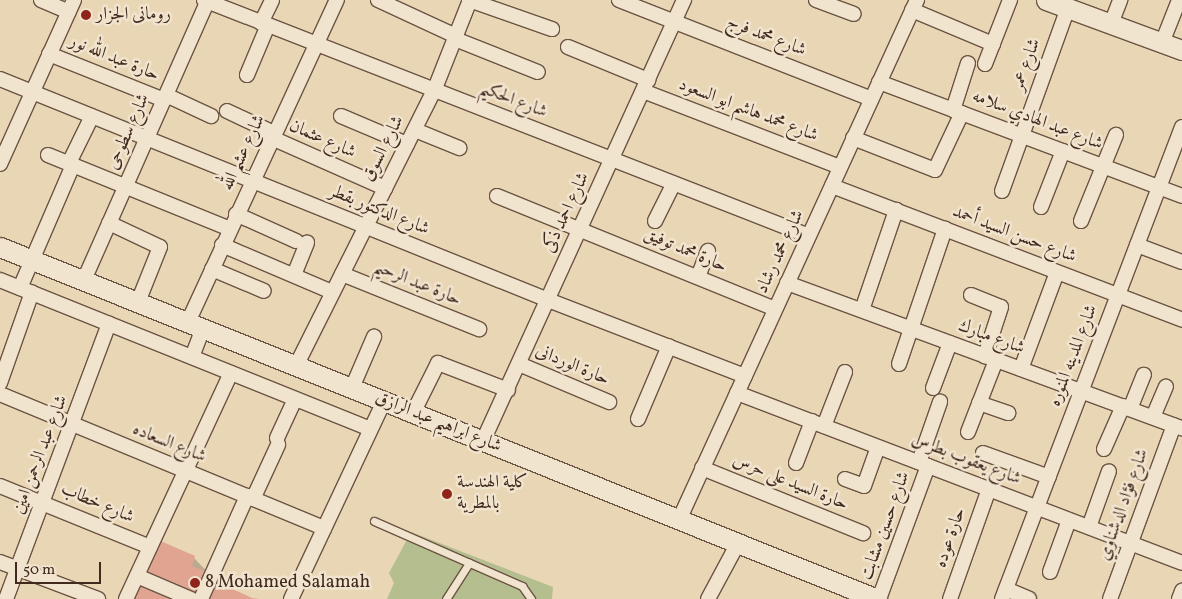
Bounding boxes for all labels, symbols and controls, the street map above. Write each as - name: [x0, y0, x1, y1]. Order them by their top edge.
- place label: رومانى الجزار: [96, 4, 171, 26]
- marker: رومانى الجزار: [80, 9, 92, 21]
- street label: شارع محمد فرج: [723, 12, 809, 62]
- street label: حارة عبد الله نور: [66, 31, 162, 87]
- street label: شارع عمر: [1008, 36, 1046, 94]
- street label: شارع محمد هاشم ابو السعود: [675, 74, 821, 148]
- street label: شارع الحكيم: [476, 78, 550, 124]
- street label: شارع عبد الهادي سلامه: [969, 86, 1105, 156]
- street label: شارع سطوحى: [103, 91, 155, 173]
- street label: شارع عشم الله: [217, 112, 271, 194]
- street label: شارع السوق: [358, 113, 410, 185]
- street label: شارع عثمان: [285, 116, 359, 164]
- street label: شارع احمد ذكى: [539, 169, 595, 257]
- street label: شارع الدكتور بقطر: [326, 181, 432, 241]
- street label: شارع حسن السيد أحمد: [949, 201, 1079, 269]
- street label: شارع محمد رشاد: [752, 207, 810, 297]
- street label: حارة محمد توفيق: [640, 224, 730, 278]
- street label: حارة عبد الرحيم: [370, 257, 464, 311]
- street label: شارع المدينه المنوره: [1045, 302, 1103, 410]
- street label: شارع مبارك: [955, 316, 1027, 360]
- street label: حارة الوردانى: [532, 341, 612, 391]
- street label: شارع ابراهيم عبد الرازق: [372, 388, 504, 458]
- street label: شارع عبد الرحمن امين: [8, 393, 74, 517]
- street label: شارع السعاده: [129, 419, 209, 469]
- street label: شارع يعقوب بطرس: [908, 429, 1024, 491]
- street label: شارع فؤاد الدشناوي: [1094, 446, 1154, 564]
- street label: حارة السيد على حرس: [729, 450, 851, 516]
- street label: شارع حسين مشابت: [856, 469, 916, 583]
- place label: كلية الهندسة بالمطرية: [457, 473, 528, 516]
- street label: شارع خطاب: [57, 479, 137, 529]
- marker: كلية الهندسة بالمطرية: [441, 488, 453, 500]
- street label: حارة عوده: [931, 505, 971, 571]
- scale bar: [18, 552, 104, 584]
- text: 50 m: [23, 560, 55, 581]
- place label: 8 Mohamed Salamah: [205, 572, 370, 594]
- marker: 8 Mohamed Salamah: [189, 577, 201, 589]

